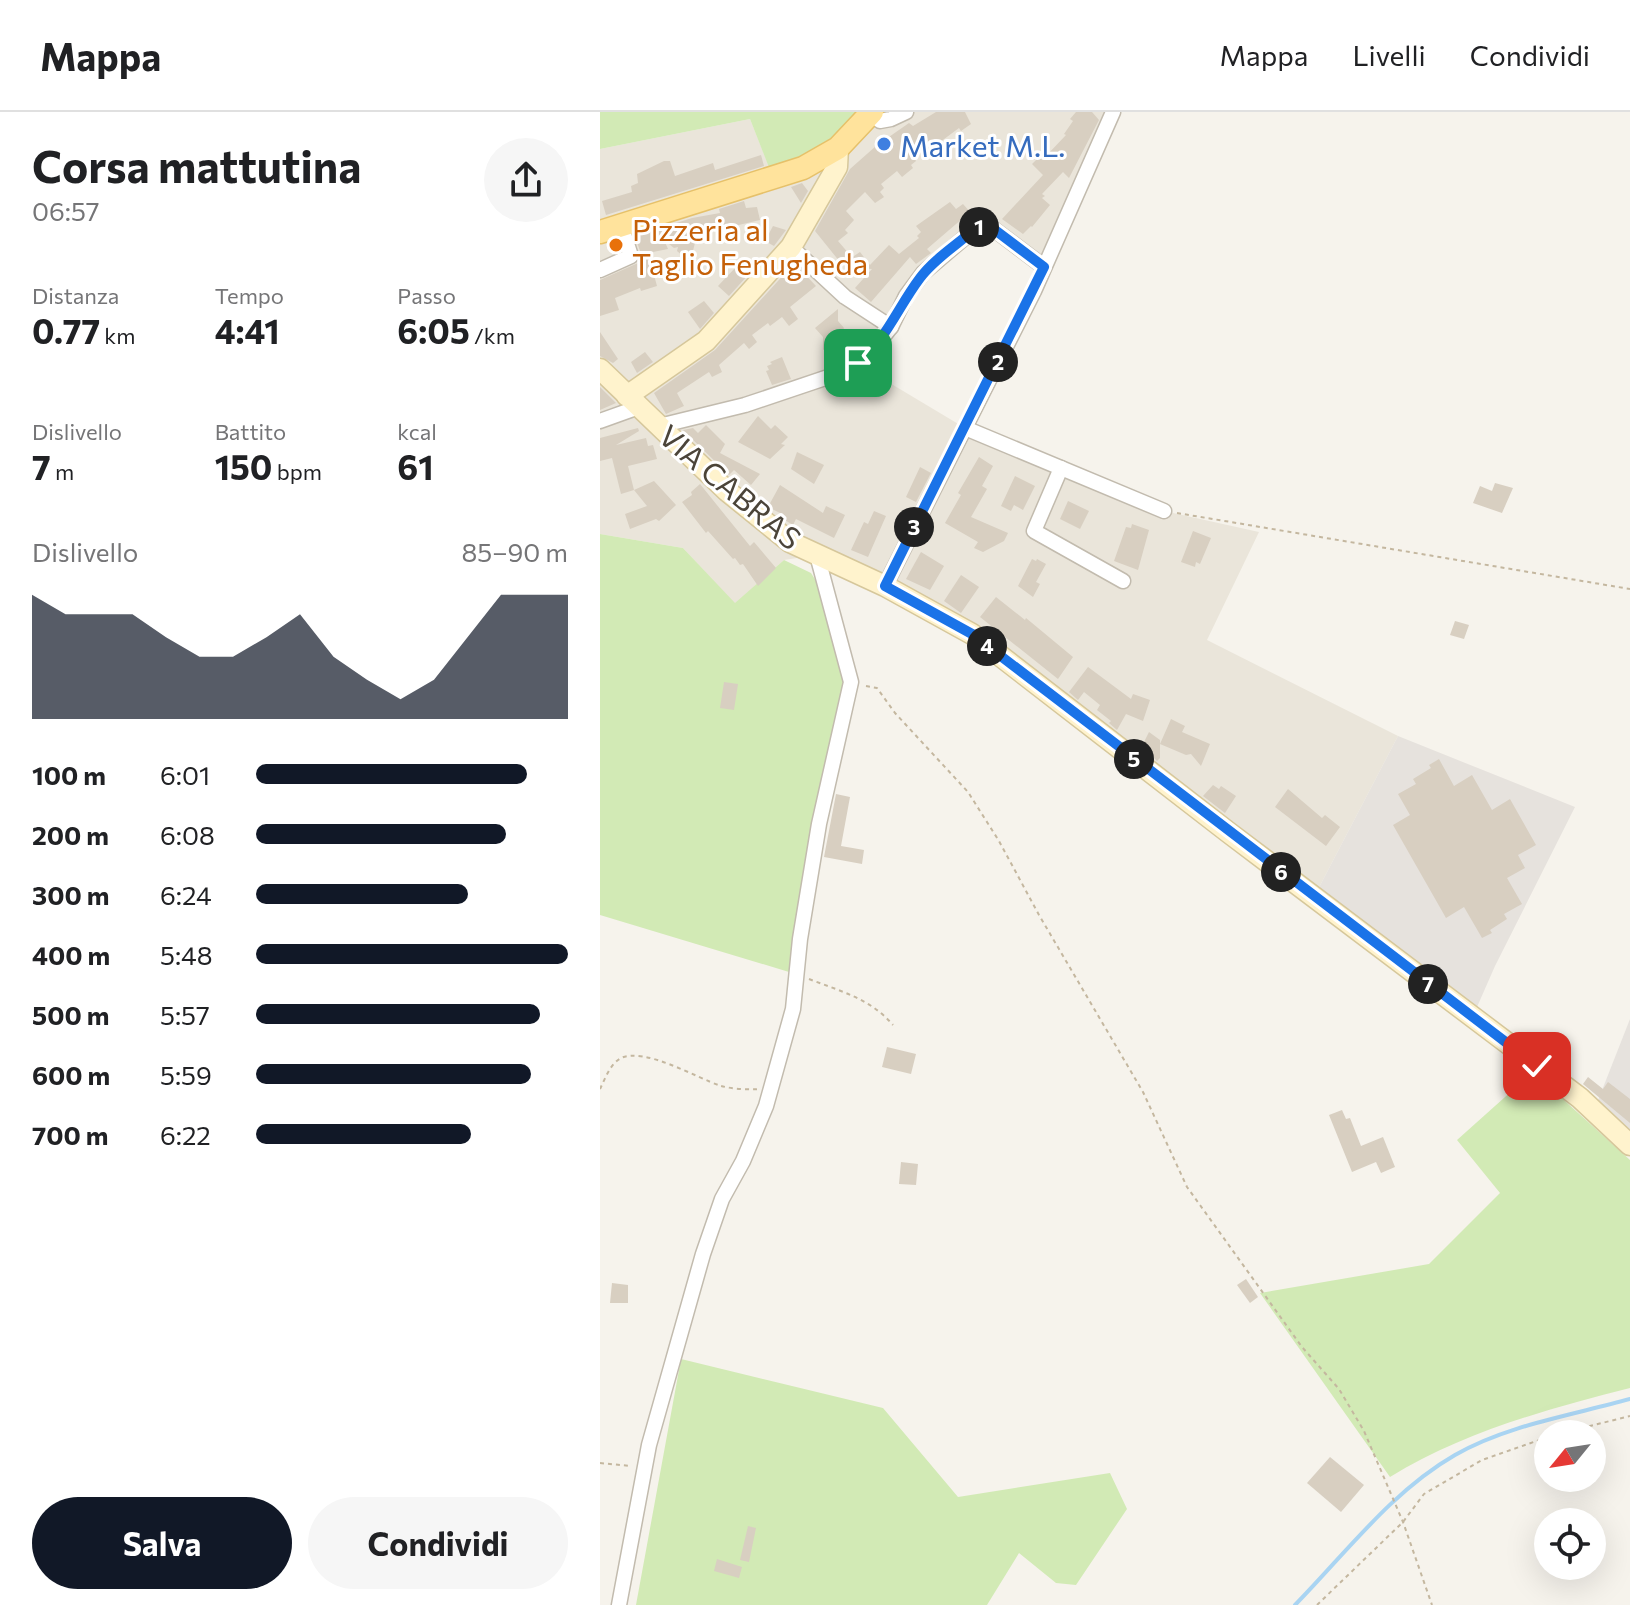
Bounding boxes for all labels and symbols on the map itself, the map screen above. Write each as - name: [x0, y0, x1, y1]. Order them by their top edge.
- place label: Market M.L.: [900, 126, 1065, 163]
- marker: Market M.L.: [875, 135, 893, 153]
- pin: 1: [959, 207, 999, 247]
- place label: Pizzeria al Taglio Fenugheda: [632, 210, 868, 281]
- marker: Pizzeria al Taglio Fenugheda: [607, 236, 625, 254]
- pin: [824, 329, 892, 397]
- pin: 2: [978, 342, 1018, 382]
- street label: VIA CABRAS: [652, 416, 810, 556]
- pin: 3: [894, 507, 934, 547]
- pin: 4: [967, 626, 1007, 666]
- pin: 5: [1114, 739, 1154, 779]
- pin: 6: [1261, 852, 1301, 892]
- pin: 7: [1408, 964, 1448, 1004]
- pin: [1503, 1032, 1571, 1100]
- north arrow: [1534, 1420, 1606, 1492]

